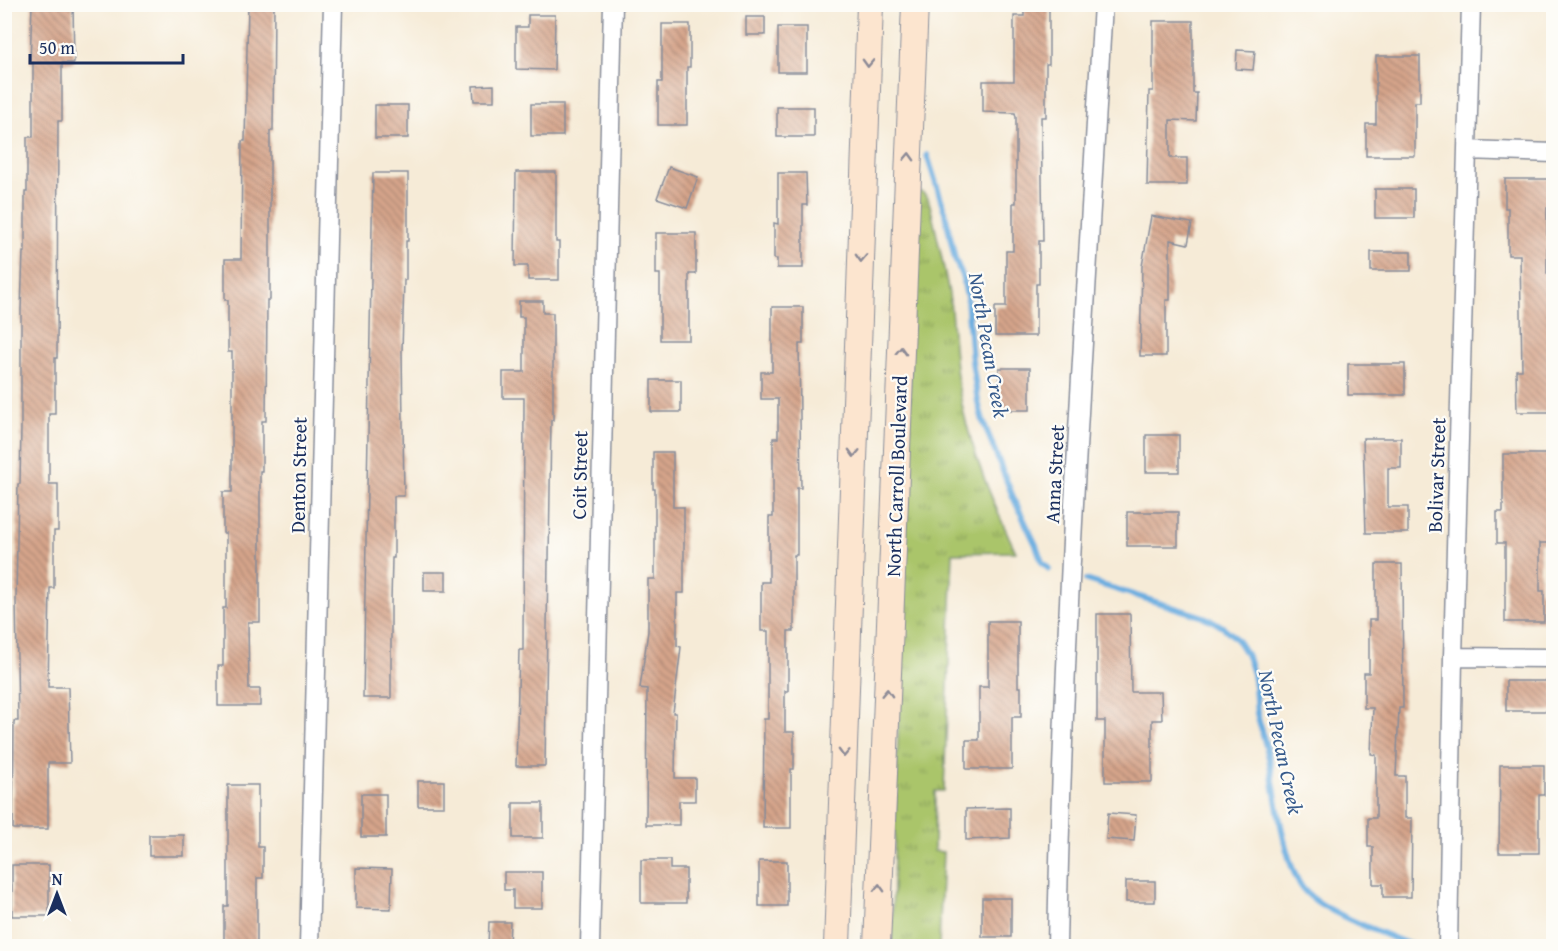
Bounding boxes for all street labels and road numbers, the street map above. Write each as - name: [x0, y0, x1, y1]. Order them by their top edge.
- street label: North Carroll Boulevard: [878, 374, 914, 577]
- street label: Denton Street: [282, 417, 314, 533]
- street label: Bolivar Street: [1420, 417, 1452, 533]
- street label: Anna Street: [1037, 424, 1071, 524]
- street label: Coit Street: [564, 430, 594, 520]

